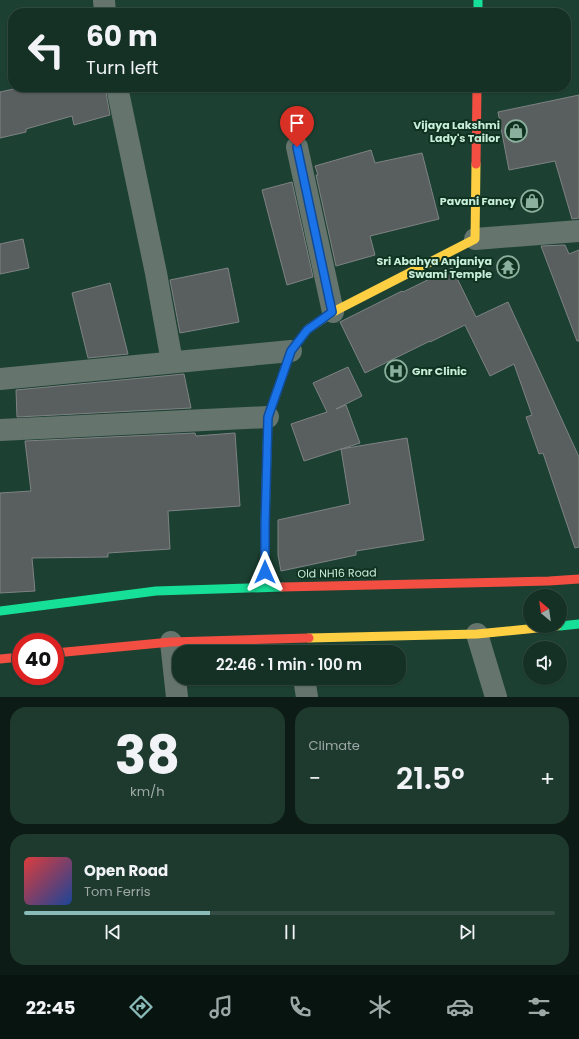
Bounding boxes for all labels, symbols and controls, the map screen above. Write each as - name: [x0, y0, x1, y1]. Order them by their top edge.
- text: 60 m: [86, 17, 158, 56]
- icon: left: [20, 24, 72, 76]
- text: Turn left: [86, 55, 158, 80]
- pin: [280, 106, 314, 147]
- icon: arrive: [286, 112, 308, 134]
- place label: Vijaya Lakshmi Lady's Tailor: [413, 117, 500, 146]
- shop icon: Vijaya Lakshmi Lady's Tailor: [503, 118, 529, 144]
- shop icon: Pavani Fancy: [519, 188, 545, 214]
- place label: Pavani Fancy: [440, 193, 516, 209]
- place label: Sri Abahya Anjaniya Swami Temple: [376, 253, 492, 282]
- temple icon: Sri Abahya Anjaniya Swami Temple: [495, 254, 521, 280]
- hospital icon: Gnr Clinic: [383, 358, 409, 384]
- place label: Gnr Clinic: [412, 363, 467, 379]
- position arrow: [244, 551, 286, 593]
- street label: Old NH16 Road: [297, 564, 377, 582]
- north arrow: [523, 589, 567, 633]
- map controls: [523, 589, 567, 685]
- speed limit sign: 40: [12, 633, 64, 685]
- button: sound: [523, 641, 567, 685]
- text: 22:46 · 1 min · 100 m: [216, 654, 362, 675]
- text: 38: [115, 719, 180, 792]
- text: Climate: [309, 736, 360, 755]
- text: 21.5°: [396, 757, 465, 800]
- text: −: [309, 763, 321, 794]
- text: +: [540, 763, 555, 794]
- text: km/h: [130, 782, 165, 801]
- text: Open Road: [84, 860, 168, 881]
- text: Tom Ferris: [84, 882, 151, 901]
- icon: previous: [102, 921, 124, 943]
- icon: pause: [279, 921, 301, 943]
- icon: next: [456, 921, 478, 943]
- icon: directions: [127, 993, 155, 1021]
- icon: music: [207, 993, 235, 1021]
- icon: phone: [286, 993, 314, 1021]
- icon: climate: [366, 993, 394, 1021]
- icon: car: [446, 993, 474, 1021]
- icon: filters: [525, 993, 553, 1021]
- text: 22:45: [26, 995, 75, 1020]

